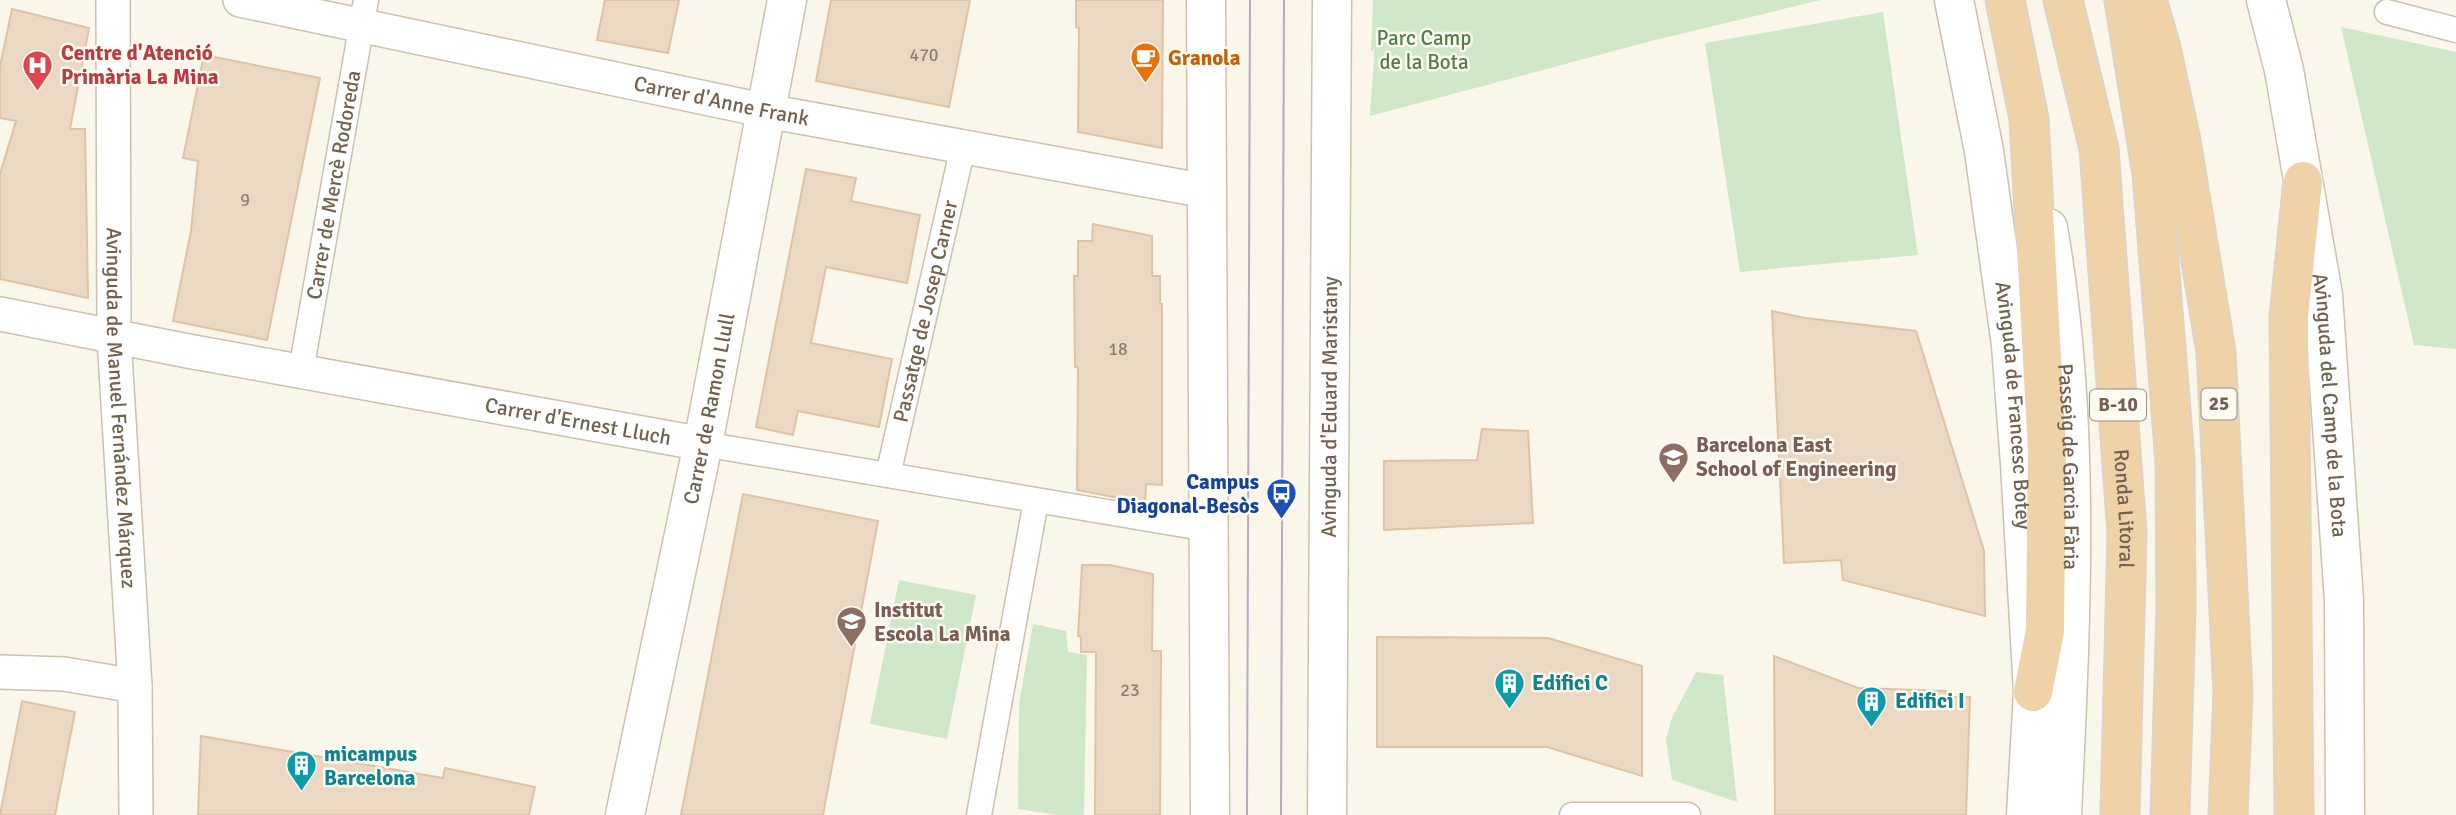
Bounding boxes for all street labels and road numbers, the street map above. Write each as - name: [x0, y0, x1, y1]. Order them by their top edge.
- street label: Carrer de Mercè Rodoreda: [301, 68, 366, 301]
- street label: Carrer d'Anne Frank: [632, 70, 812, 132]
- street label: Passatge de Josep Carner: [887, 197, 963, 425]
- street label: Avinguda de Manuel Fernández Márquez: [101, 227, 142, 589]
- street label: Avinguda del Camp de la Bota: [2306, 271, 2353, 538]
- street label: Avinguda d'Eduard Maristany: [1316, 276, 1343, 538]
- street label: Avinguda de Francesc Botey: [1989, 279, 2037, 530]
- street label: Carrer de Ramon Llull: [678, 311, 741, 507]
- street label: Passeig de Garcia Fària: [2052, 363, 2084, 570]
- road number: 25: [2202, 388, 2236, 420]
- road number: B-10: [2090, 390, 2146, 420]
- street label: Carrer d'Ernest Lluch: [483, 392, 673, 451]
- street label: Ronda Litoral: [2108, 448, 2140, 569]

